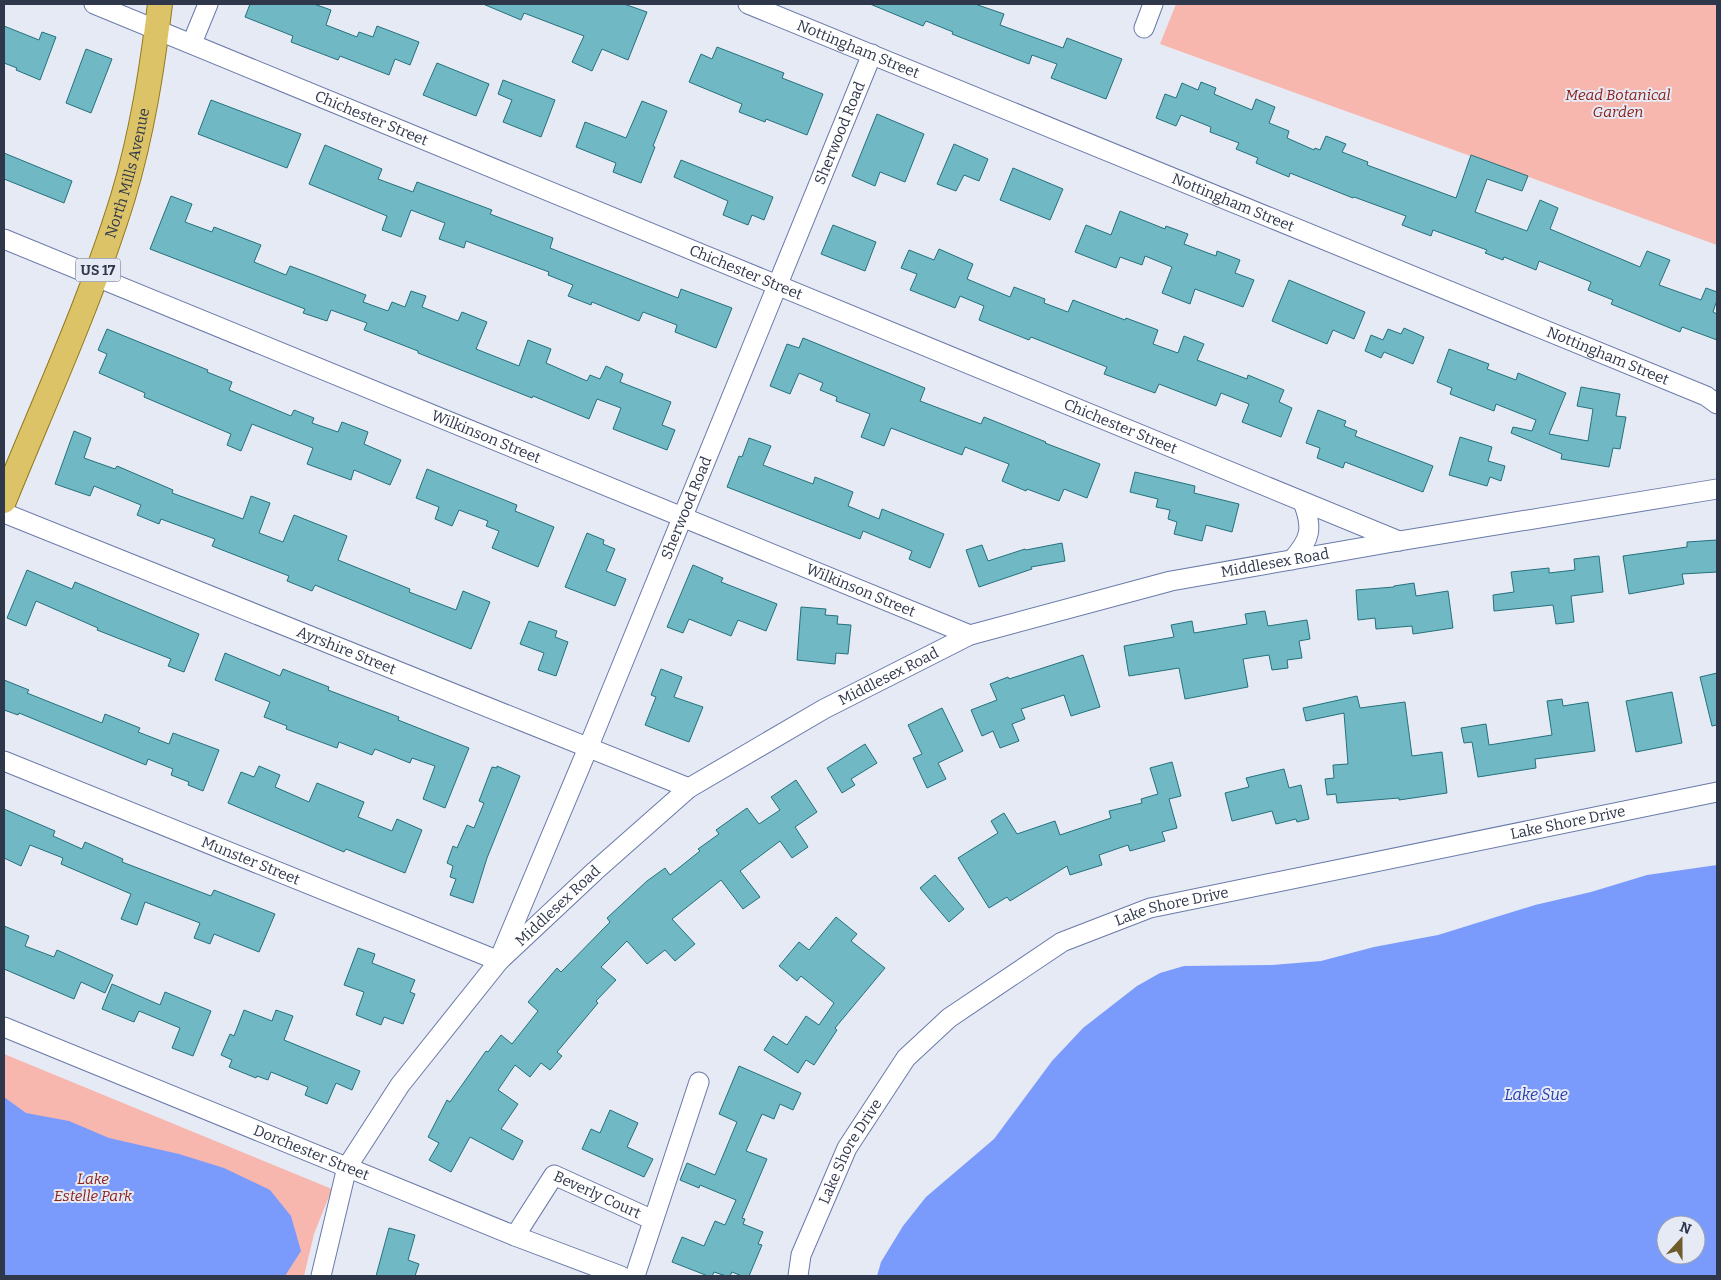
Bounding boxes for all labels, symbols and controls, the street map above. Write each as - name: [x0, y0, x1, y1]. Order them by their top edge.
- street label: Nottingham Street: [794, 16, 923, 82]
- street label: Sherwood Road: [811, 79, 869, 187]
- park label: Mead Botanical Garden: [1565, 86, 1671, 121]
- street label: Chichester Street: [312, 87, 431, 150]
- street label: North Mills Avenue: [101, 106, 153, 240]
- street label: Nottingham Street: [1169, 169, 1297, 236]
- street label: Chichester Street: [687, 241, 806, 304]
- road number: US 17: [76, 258, 120, 282]
- street label: Nottingham Street: [1544, 323, 1672, 389]
- street label: Chichester Street: [1061, 395, 1180, 458]
- street label: Wilkinson Street: [429, 406, 544, 467]
- street label: Sherwood Road: [657, 454, 715, 562]
- street label: Middlesex Road: [1219, 544, 1331, 581]
- street label: Wilkinson Street: [803, 560, 919, 621]
- street label: Ayrshire Street: [294, 623, 399, 679]
- street label: Middlesex Road: [835, 643, 942, 709]
- street label: Lake Shore Drive: [1509, 802, 1627, 843]
- street label: Munster Street: [199, 833, 303, 889]
- street label: Middlesex Road: [512, 862, 604, 950]
- street label: Lake Shore Drive: [1112, 883, 1230, 930]
- water label: Lake Sue: [1504, 1085, 1568, 1104]
- street label: Lake Shore Drive: [815, 1096, 886, 1207]
- street label: Dorchester Street: [251, 1121, 372, 1185]
- street label: Beverly Court: [551, 1167, 644, 1223]
- park label: Lake Estelle Park: [54, 1170, 133, 1205]
- north arrow: [1656, 1215, 1706, 1265]
- text: N: [1677, 1218, 1694, 1238]

